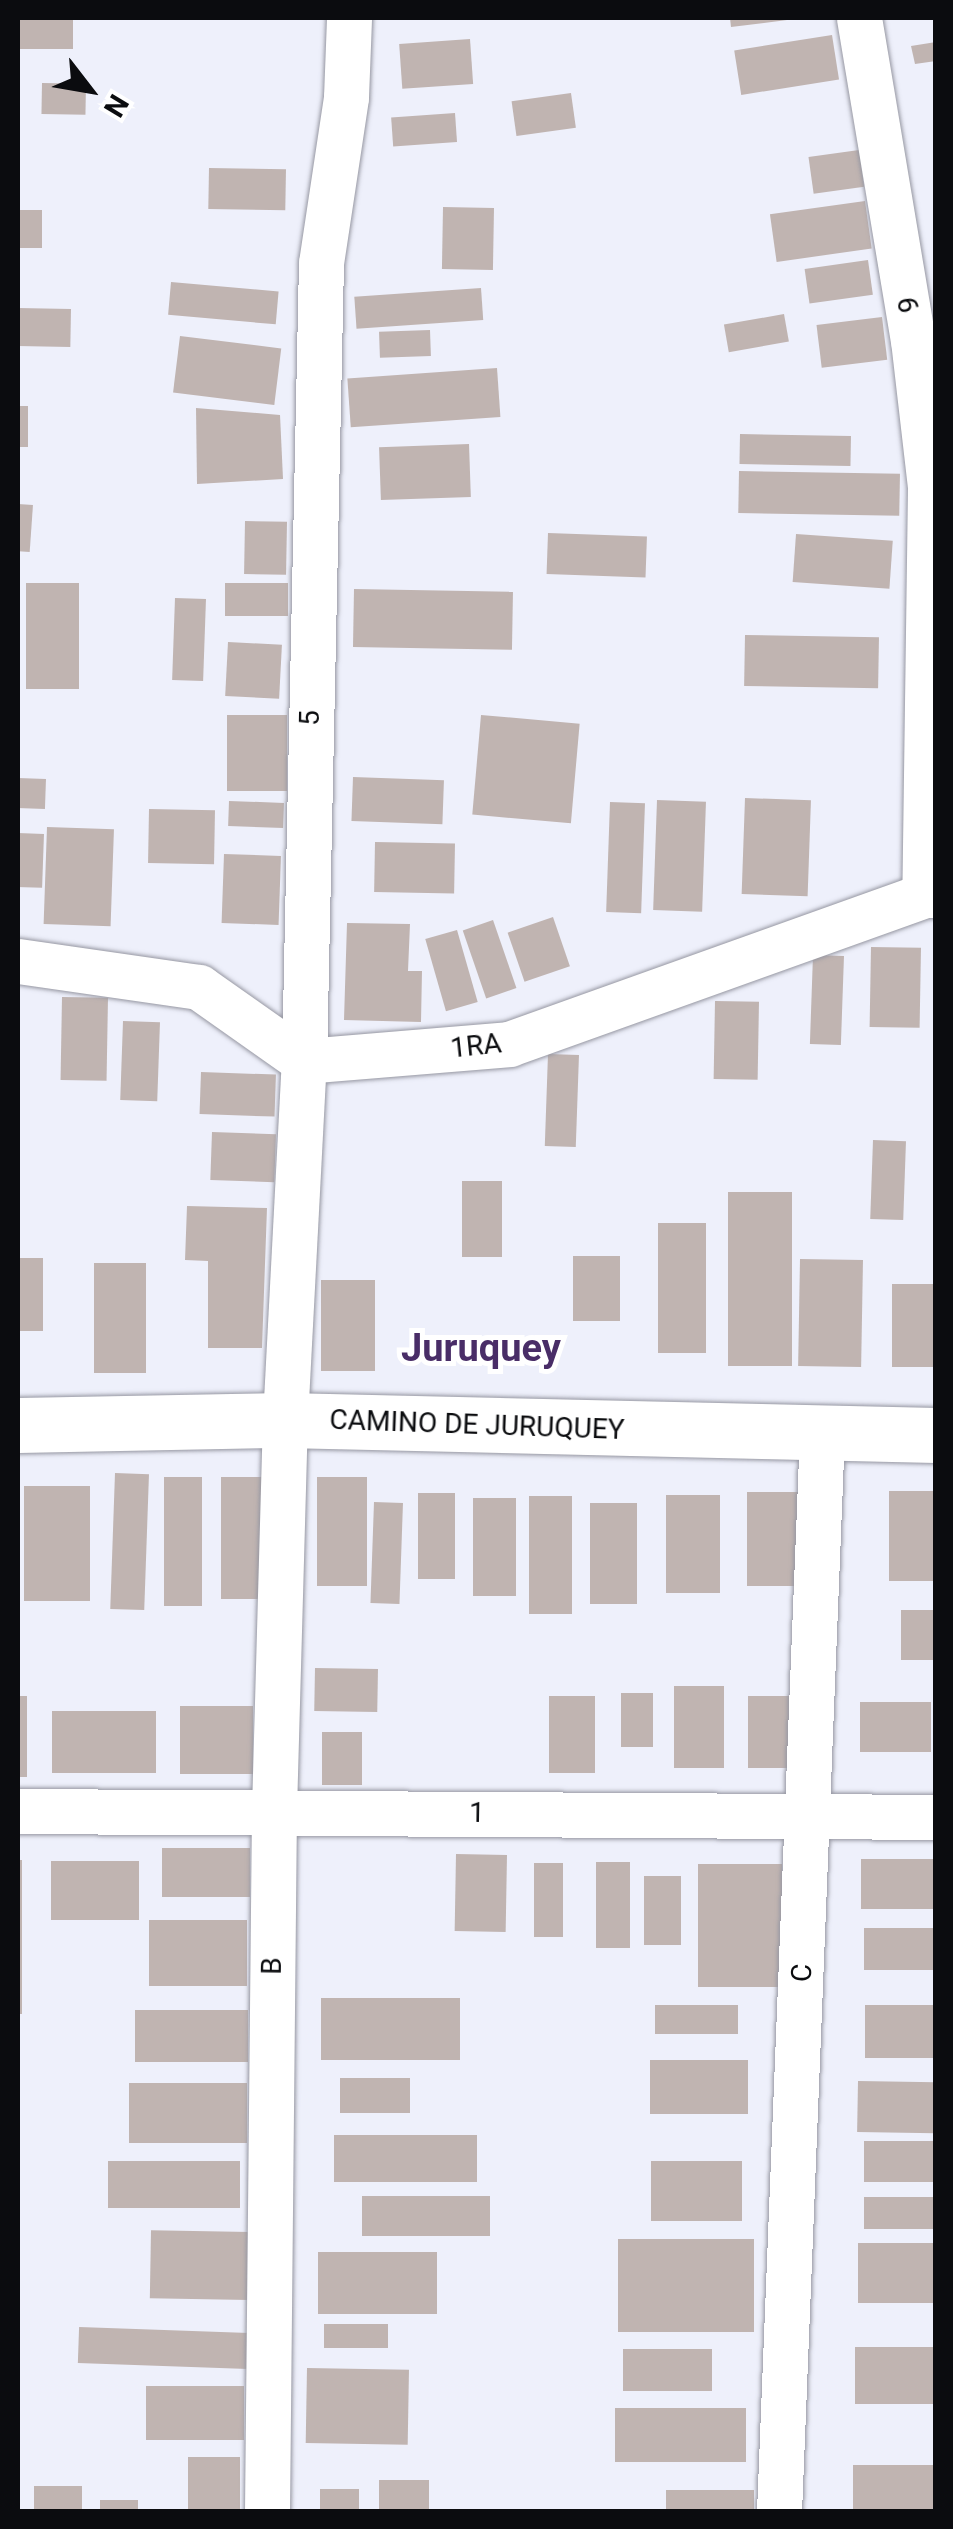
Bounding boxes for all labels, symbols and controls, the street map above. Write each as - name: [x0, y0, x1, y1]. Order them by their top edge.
- north arrow: [40, 40, 140, 140]
- text: N: [97, 89, 135, 123]
- street label: 6: [889, 294, 925, 316]
- street label: 5: [293, 710, 327, 726]
- street label: 1RA: [449, 1027, 503, 1065]
- district label: Juruquey: [401, 1326, 561, 1372]
- street label: CAMINO DE JURUQUEY: [329, 1403, 625, 1447]
- street label: 1: [469, 1796, 485, 1830]
- street label: B: [255, 1957, 289, 1975]
- street label: C: [785, 1963, 819, 1983]

